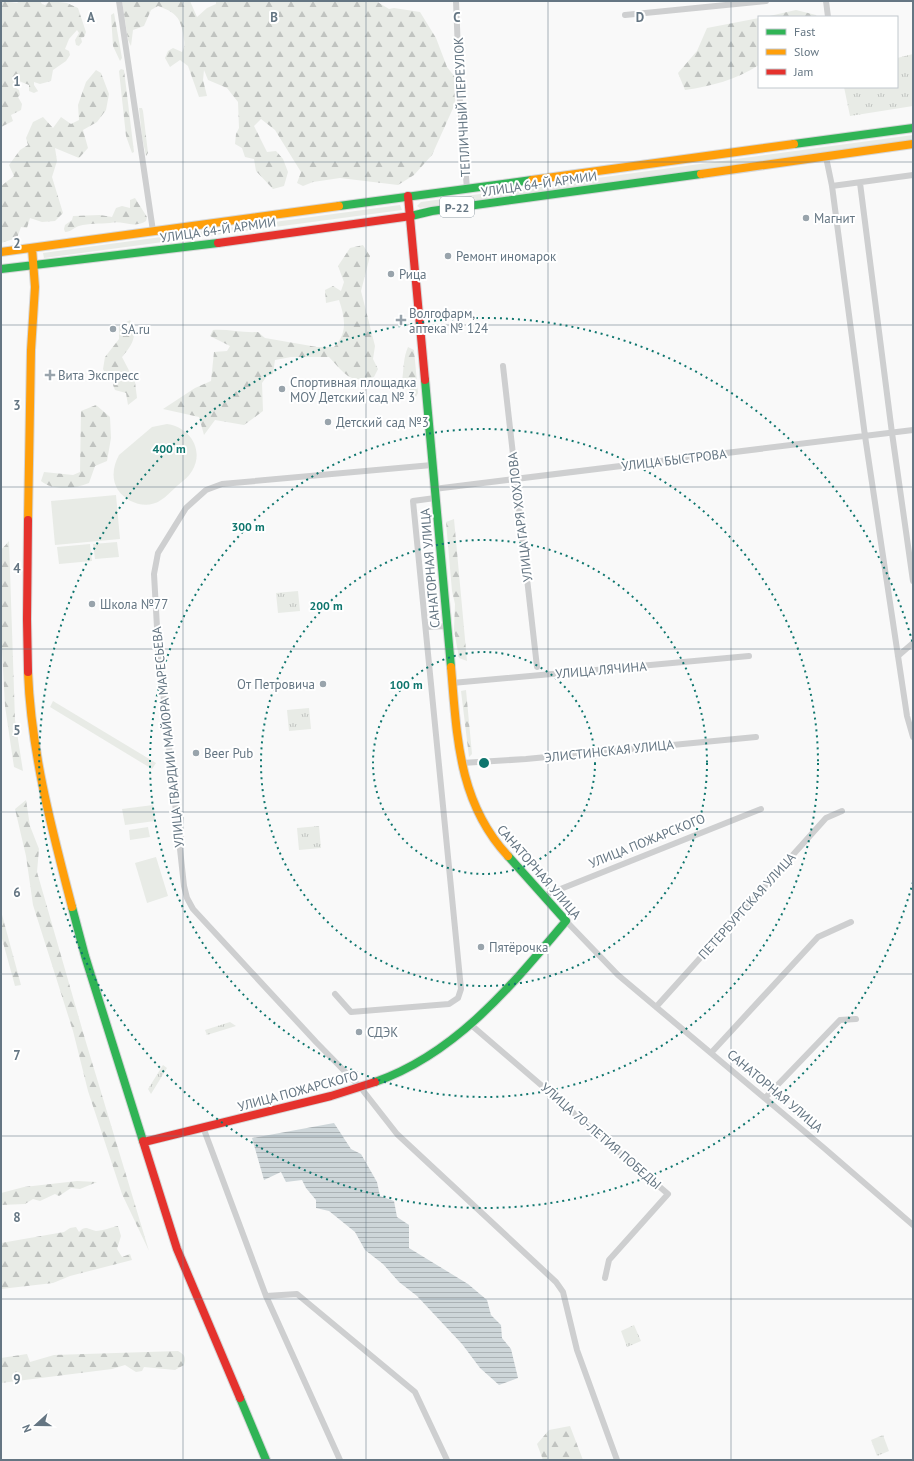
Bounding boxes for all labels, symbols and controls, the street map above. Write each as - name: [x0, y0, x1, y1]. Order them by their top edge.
- text: A: [87, 9, 95, 26]
- text: B: [270, 9, 278, 26]
- text: C: [453, 9, 461, 26]
- text: D: [636, 9, 644, 26]
- legend: [758, 16, 898, 88]
- text: Fast: [794, 24, 815, 39]
- street label: ТЕПЛИЧНЫЙ ПЕРЕУЛОК: [450, 37, 474, 177]
- text: Slow: [794, 44, 819, 59]
- text: Jam: [793, 64, 813, 79]
- text: 1: [13, 73, 21, 90]
- street label: УЛИЦА 64-Й АРМИИ: [480, 167, 598, 201]
- road number: Р-22: [440, 197, 474, 217]
- place label: Магнит: [814, 210, 856, 227]
- street label: УЛИЦА 64-Й АРМИИ: [159, 213, 277, 247]
- marker: Магнит: [801, 213, 811, 223]
- text: 2: [13, 235, 21, 252]
- place label: Ремонт иномарок: [456, 248, 557, 265]
- marker: Ремонт иномарок: [443, 251, 453, 261]
- place label: Рица: [399, 266, 427, 283]
- marker: Рица: [386, 269, 396, 279]
- place label: Волгофарм, аптека № 124: [409, 305, 488, 337]
- marker: Волгофарм, аптека № 124: [396, 315, 406, 325]
- place label: SA.ru: [121, 321, 150, 338]
- marker: SA.ru: [108, 324, 118, 334]
- place label: Вита Экспресс: [58, 367, 139, 384]
- marker: Вита Экспресс: [45, 370, 55, 380]
- place label: Спортивная площадка МОУ Детский сад № 3: [290, 374, 416, 406]
- marker: Спортивная площадка МОУ Детский сад № 3: [277, 384, 287, 394]
- text: 3: [13, 397, 21, 414]
- place label: Детский сад №3: [336, 414, 429, 431]
- marker: Детский сад №3: [323, 417, 333, 427]
- text: 400 m: [152, 441, 186, 456]
- street label: УЛИЦА БЫСТРОВА: [620, 445, 728, 475]
- street label: УЛИЦА ГАРЯ ХОХЛОВА: [504, 451, 536, 583]
- street label: САНАТОРНАЯ УЛИЦА: [416, 507, 444, 629]
- text: 300 m: [231, 519, 265, 534]
- text: 4: [13, 560, 21, 577]
- place label: Школа №77: [100, 596, 168, 613]
- text: 200 m: [309, 598, 343, 613]
- marker: Школа №77: [87, 599, 97, 609]
- street label: УЛИЦА ГВАРДИИ МАЙОРА МАРЕСЬЕВА: [148, 625, 188, 848]
- street label: УЛИЦА ЛЯЧИНА: [555, 658, 648, 682]
- place label: От Петровича: [237, 676, 315, 693]
- text: 100 m: [389, 677, 423, 692]
- marker: От Петровича: [318, 679, 328, 689]
- text: 5: [13, 722, 21, 739]
- street label: ЭЛИСТИНСКАЯ УЛИЦА: [543, 736, 675, 766]
- place label: Beer Pub: [204, 745, 253, 762]
- marker: Beer Pub: [191, 748, 201, 758]
- centre of rings: [477, 756, 491, 770]
- street label: УЛИЦА ПОЖАРСКОГО: [586, 810, 708, 872]
- street label: САНАТОРНАЯ УЛИЦА: [493, 821, 585, 923]
- street label: ПЕТЕРБУРГСКАЯ УЛИЦА: [695, 849, 800, 963]
- text: 6: [13, 884, 21, 901]
- place label: Пятёрочка: [489, 939, 548, 956]
- marker: Пятёрочка: [476, 942, 486, 952]
- place label: СДЭК: [367, 1024, 398, 1041]
- marker: СДЭК: [354, 1027, 364, 1037]
- street label: САНАТОРНАЯ УЛИЦА: [724, 1046, 827, 1136]
- text: 7: [13, 1047, 21, 1064]
- street label: УЛИЦА ПОЖАРСКОГО: [236, 1067, 360, 1115]
- street label: УЛИЦА 70-ЛЕТИЯ ПОБЕДЫ: [537, 1079, 665, 1193]
- text: 8: [13, 1209, 21, 1226]
- text: 9: [13, 1371, 21, 1388]
- north arrow: [16, 1405, 56, 1445]
- text: N: [19, 1423, 34, 1434]

